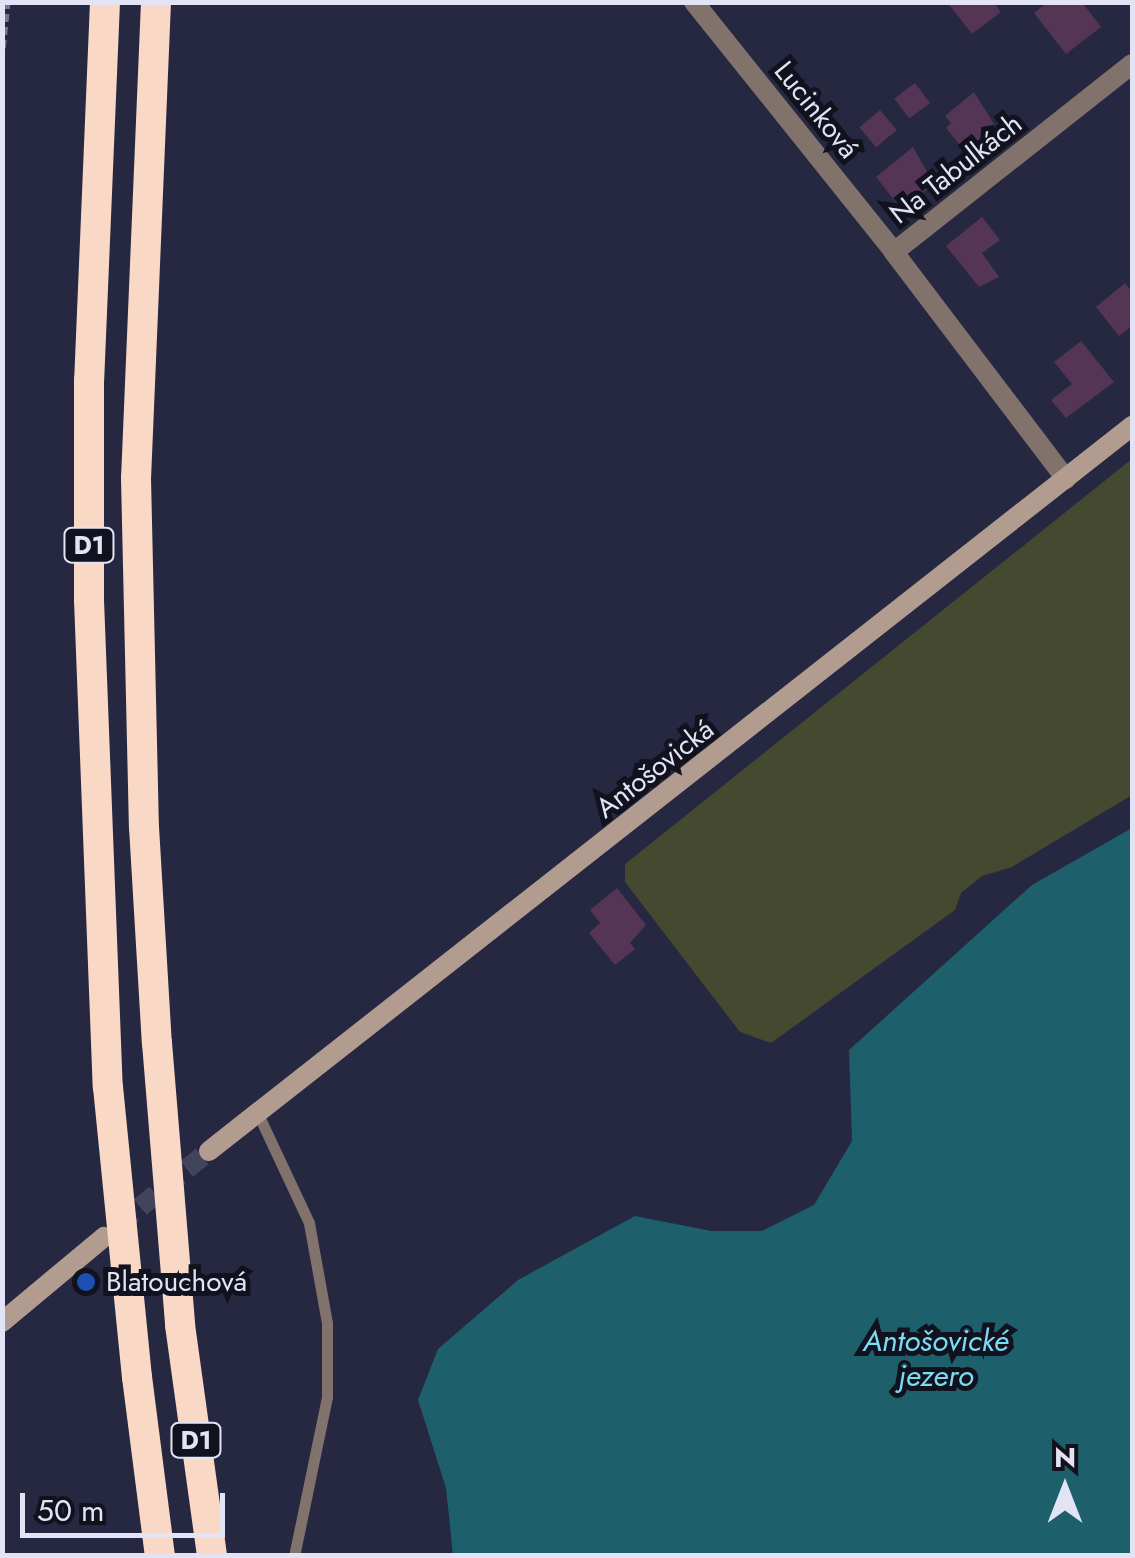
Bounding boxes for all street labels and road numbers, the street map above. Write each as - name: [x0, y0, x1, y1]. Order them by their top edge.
- street label: Lucinková: [767, 55, 865, 165]
- street label: Na Tabulkách: [883, 107, 1029, 231]
- road number: D1: [62, 525, 116, 565]
- street label: Antošovická: [589, 713, 721, 825]
- road number: D1: [168, 1420, 224, 1460]

